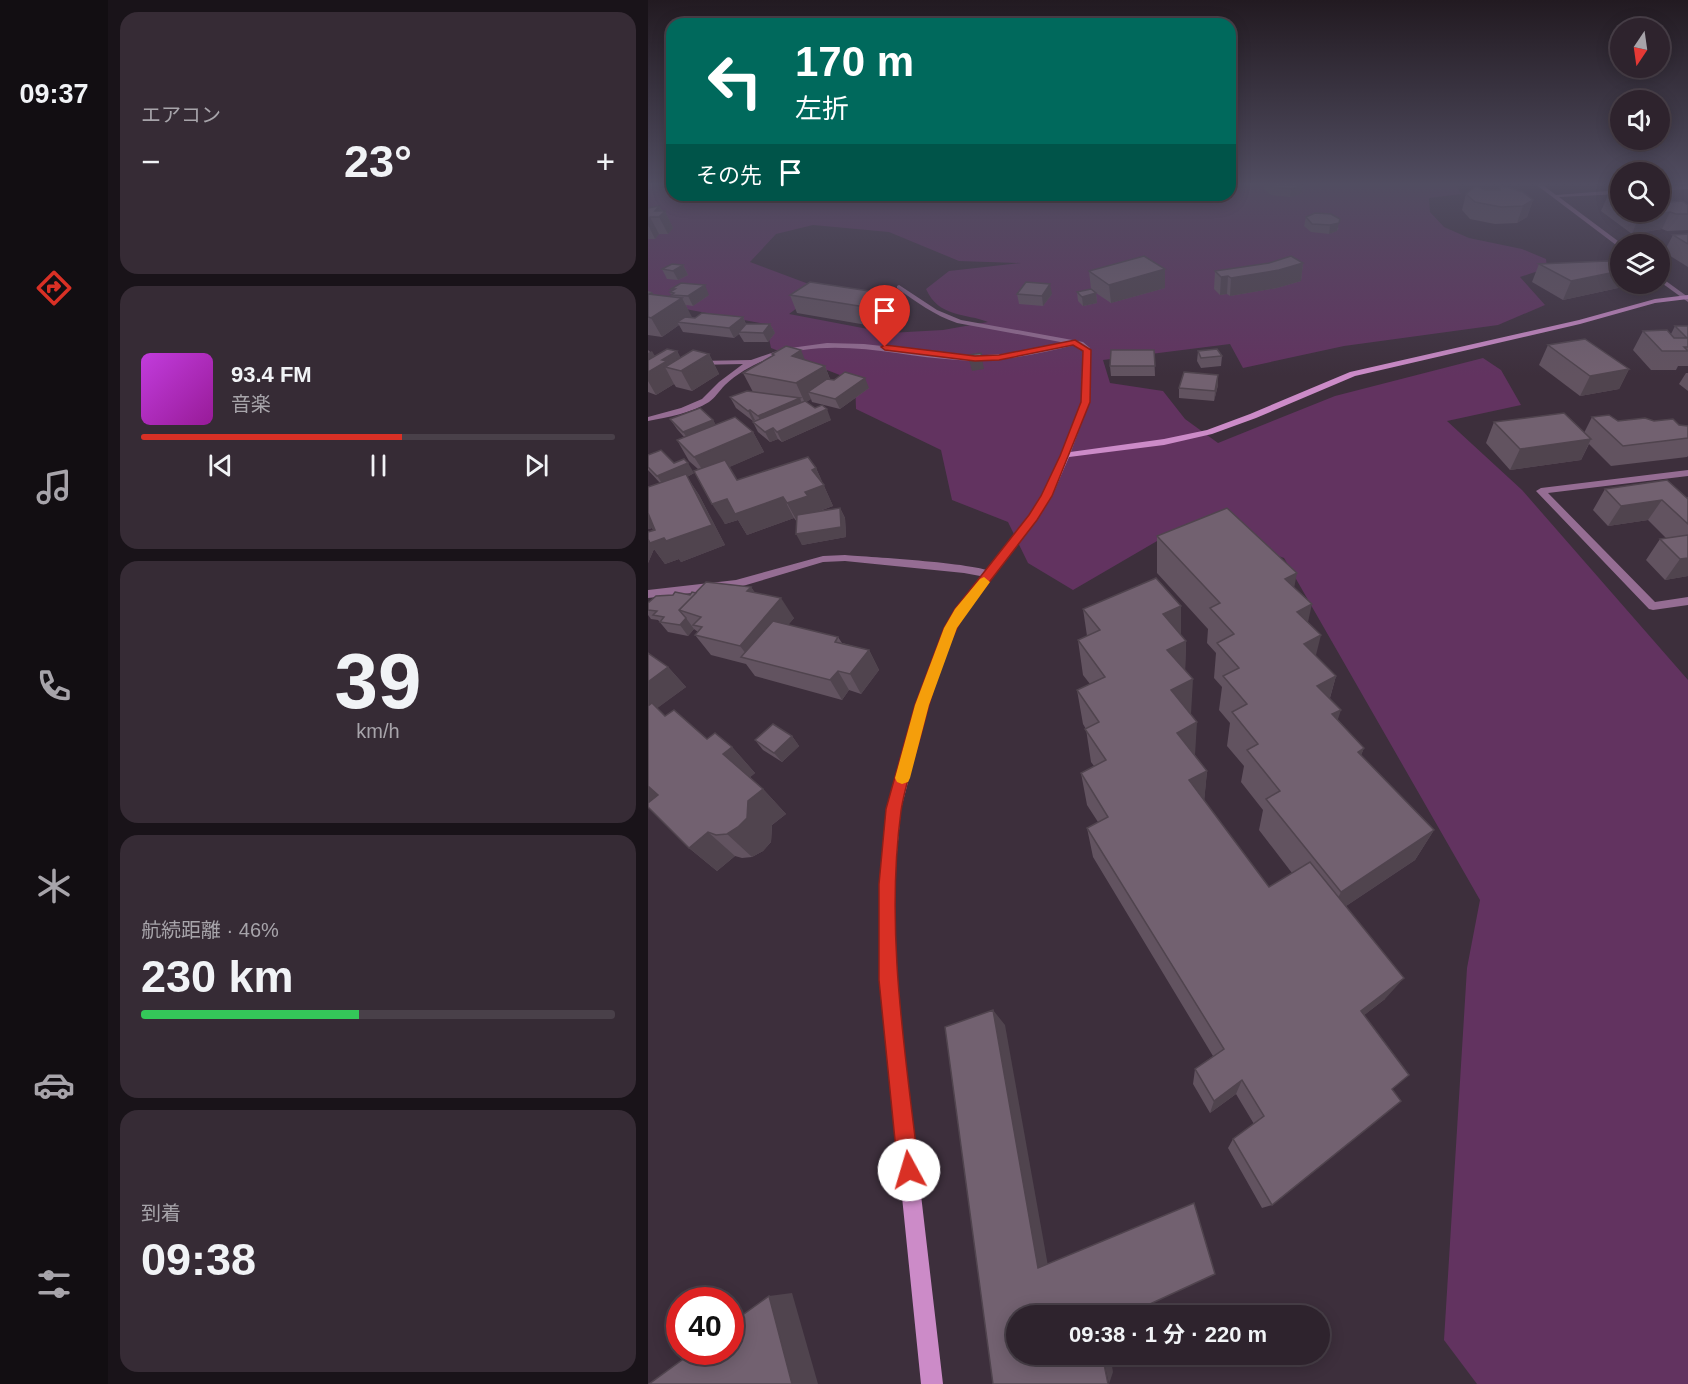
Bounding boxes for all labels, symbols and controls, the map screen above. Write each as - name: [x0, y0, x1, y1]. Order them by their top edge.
- north arrow: [1610, 18, 1670, 78]
- map controls: [1610, 18, 1670, 294]
- text: 170 m: [795, 38, 914, 85]
- icon: left: [696, 42, 774, 120]
- text: 09:37: [19, 79, 89, 109]
- button: sound: [1610, 90, 1670, 150]
- text: 左折: [795, 94, 849, 124]
- text: エアコン: [141, 104, 221, 126]
- text: 23°: [344, 136, 412, 187]
- text: −: [141, 143, 160, 180]
- text: +: [596, 143, 615, 180]
- icon: arrive: [774, 156, 807, 189]
- button: search: [1610, 162, 1670, 222]
- text: その先: [696, 163, 762, 188]
- button: layers: [1610, 234, 1670, 294]
- icon: directions: [33, 267, 75, 309]
- pin: [859, 285, 910, 347]
- icon: arrive: [868, 294, 901, 327]
- text: 93.4 FM: [231, 362, 312, 387]
- text: 音楽: [231, 393, 271, 415]
- icon: previous: [204, 449, 237, 482]
- icon: pause: [362, 449, 395, 482]
- icon: next: [520, 449, 553, 482]
- icon: music: [33, 466, 75, 508]
- text: 39: [335, 637, 421, 725]
- icon: phone: [33, 665, 75, 707]
- text: km/h: [356, 720, 400, 742]
- icon: climate: [33, 865, 75, 907]
- text: 航続距離 · 46%: [141, 919, 279, 941]
- text: 230 km: [141, 951, 294, 1002]
- icon: car: [33, 1064, 75, 1106]
- position arrow: [877, 1138, 941, 1202]
- text: 到着: [141, 1202, 181, 1224]
- text: 09:38: [141, 1234, 256, 1285]
- icon: filters: [33, 1263, 75, 1305]
- speed limit sign: 40: [666, 1287, 744, 1365]
- text: 09:38 · 1 分 · 220 m: [1069, 1322, 1267, 1347]

